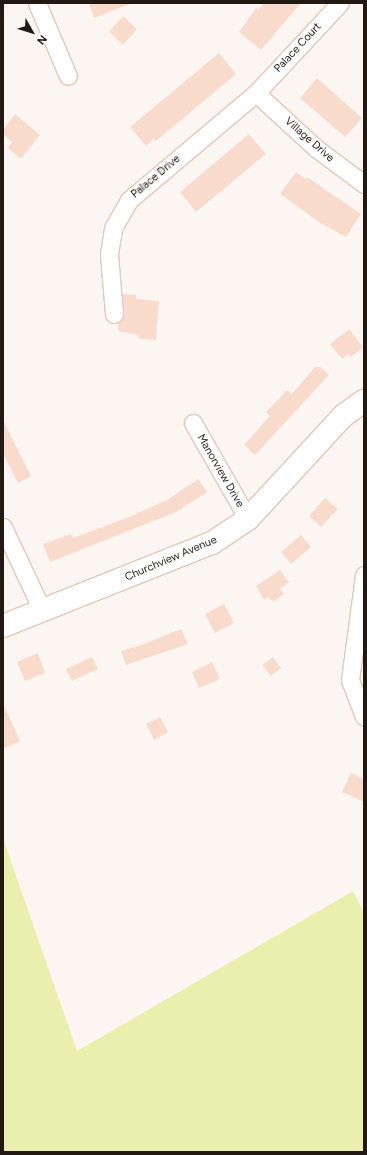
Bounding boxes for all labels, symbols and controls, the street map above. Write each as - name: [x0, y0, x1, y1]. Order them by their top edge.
- north arrow: [12, 12, 52, 52]
- street label: Palace Court: [272, 20, 324, 76]
- text: N: [34, 32, 49, 47]
- street label: Village Drive: [282, 115, 336, 165]
- street label: Palace Drive: [129, 153, 183, 201]
- street label: Manorview Drive: [194, 432, 246, 510]
- street label: Churchview Avenue: [123, 534, 219, 584]

